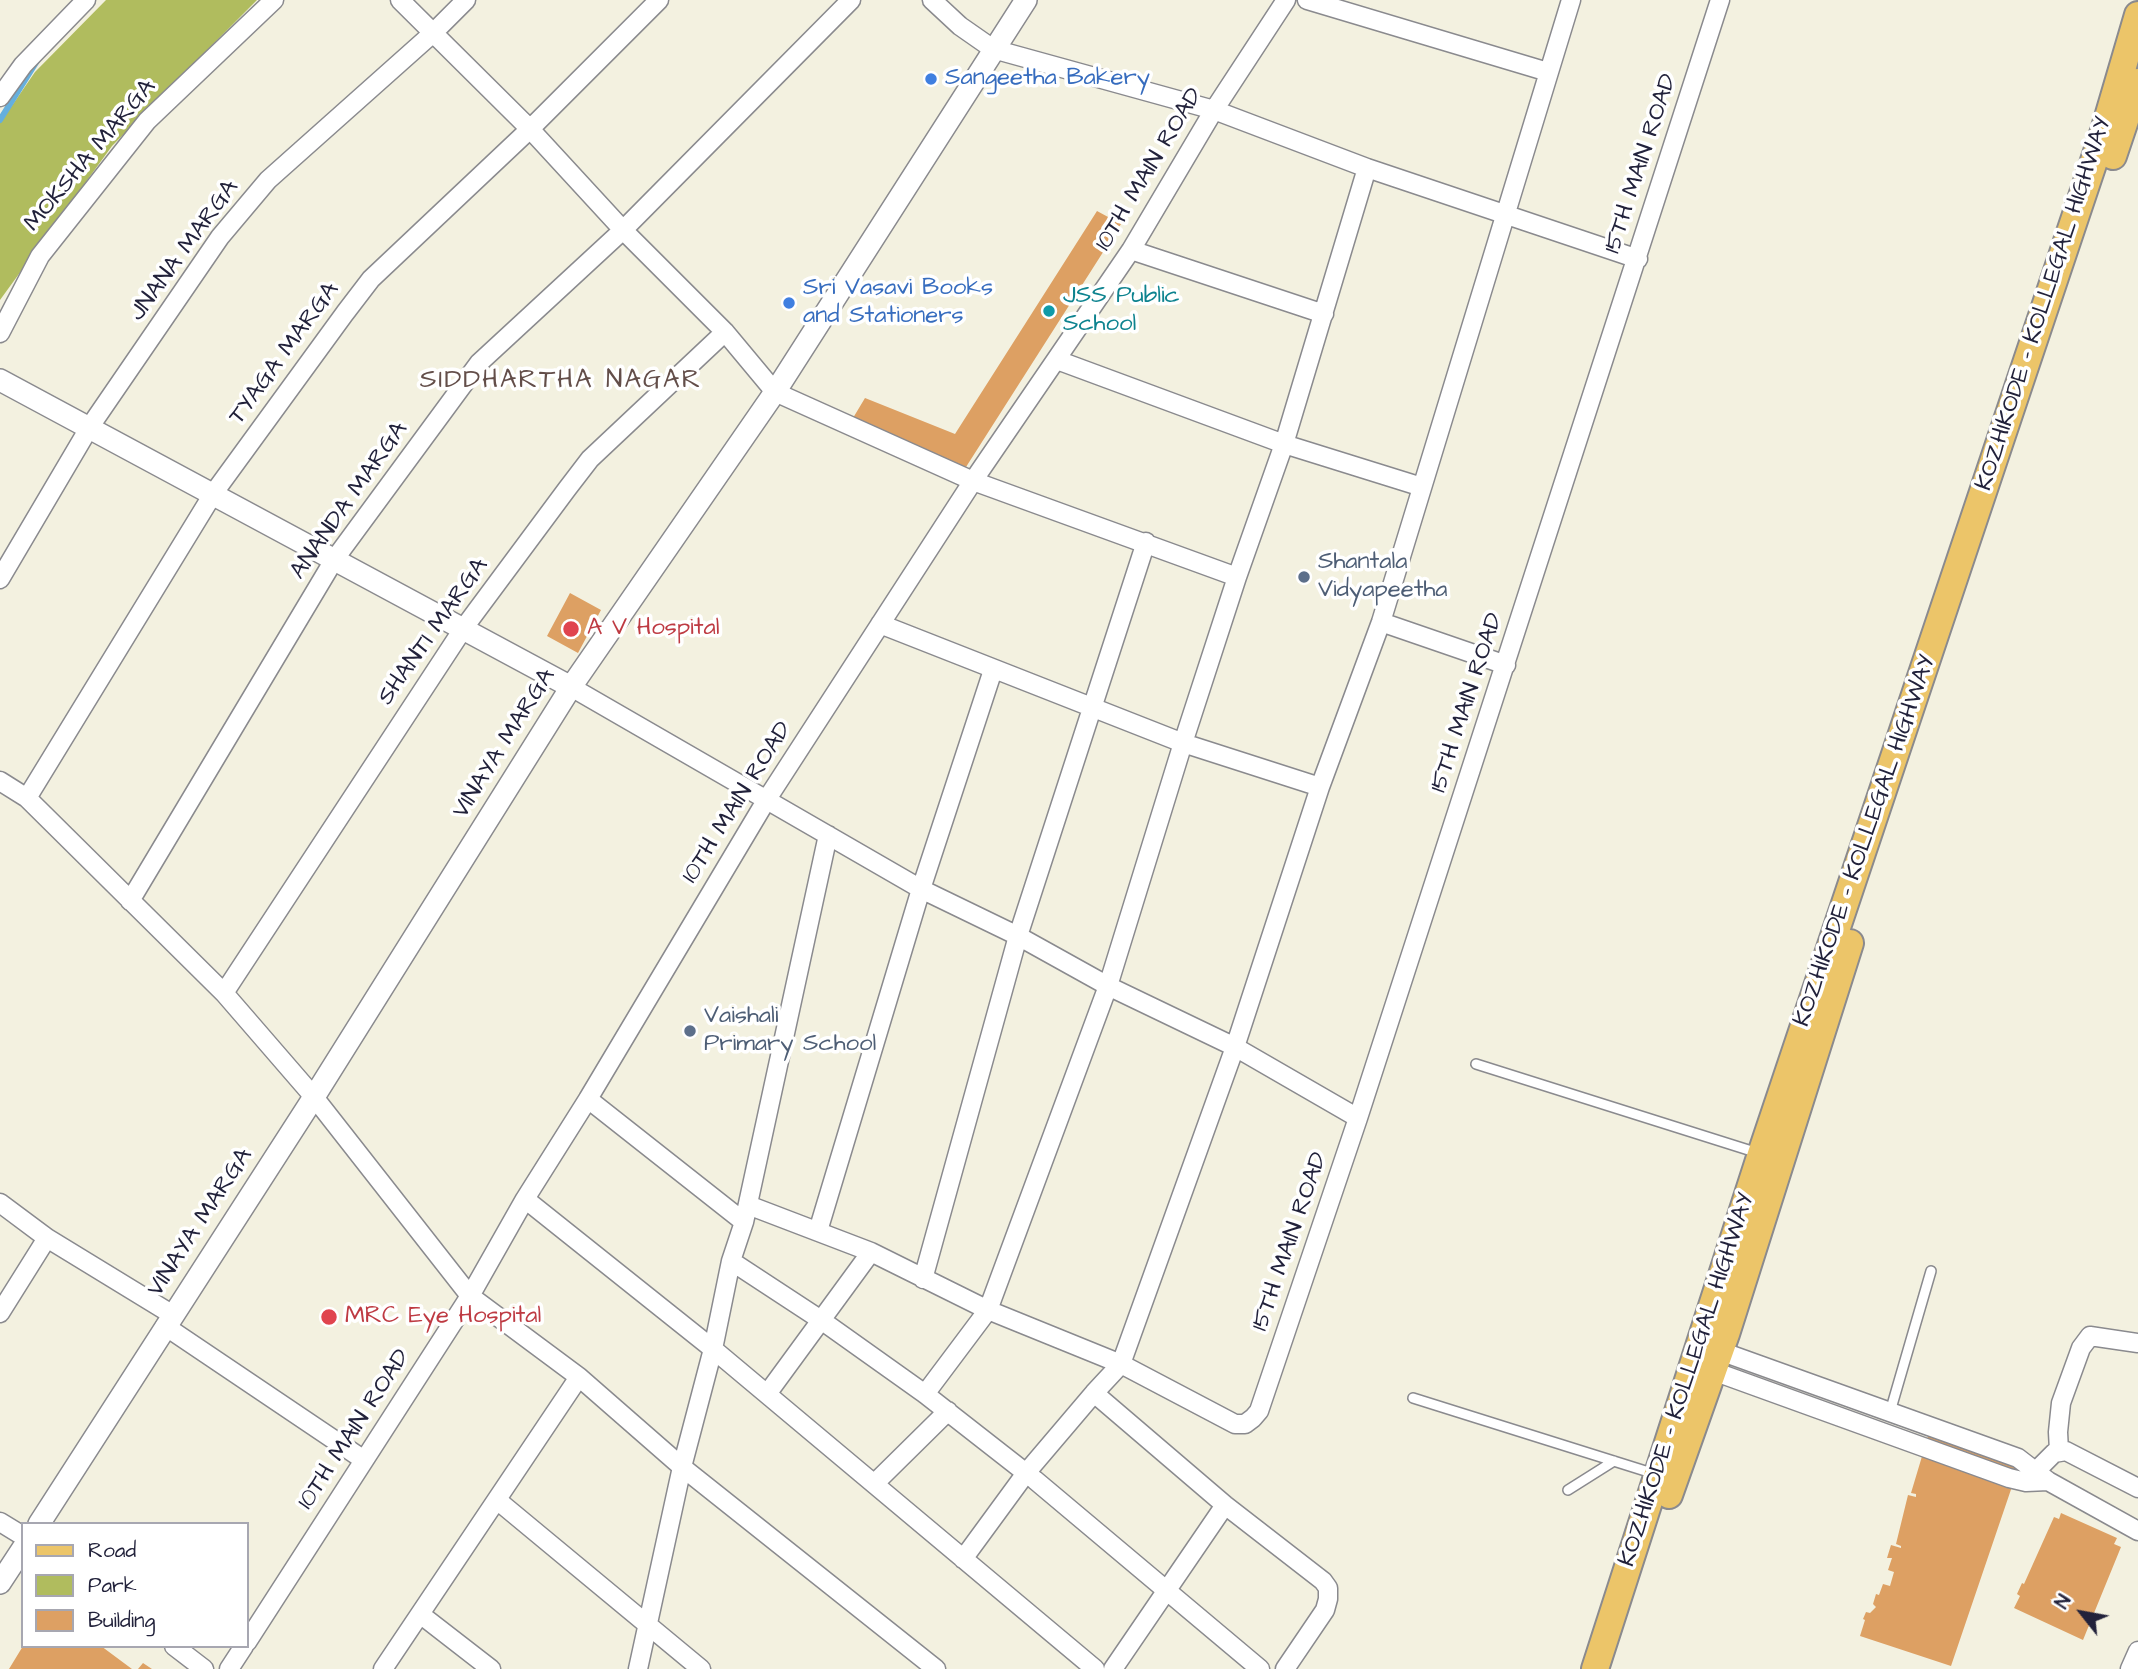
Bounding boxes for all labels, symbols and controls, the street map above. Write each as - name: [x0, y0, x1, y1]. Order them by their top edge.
- place label: Sangeetha Bakery: [945, 65, 1150, 93]
- marker: Sangeetha Bakery: [923, 71, 939, 87]
- street label: 15TH MAIN ROAD: [1599, 71, 1685, 257]
- street label: MOKSHA MARGA: [19, 74, 163, 238]
- street label: 10TH MAIN ROAD: [1090, 83, 1210, 257]
- street label: KOZHIKODE - KOLLEGAL HIGHWAY: [1971, 114, 2119, 494]
- street label: JNANA MARGA: [124, 175, 246, 327]
- place label: Sri Vasavi Books and Stationers: [803, 275, 993, 331]
- street label: TYAGA MARGA: [224, 277, 346, 431]
- place label: JSS Public School: [1063, 283, 1180, 339]
- marker: Sri Vasavi Books and Stationers: [781, 295, 797, 311]
- marker: JSS Public School: [1041, 303, 1057, 319]
- district label: SIDDHARTHA NAGAR: [422, 366, 700, 398]
- street label: ANANDA MARGA: [285, 417, 415, 585]
- place label: Shantala Vidyapeetha: [1318, 549, 1447, 605]
- street label: SHANTI MARGA: [373, 553, 495, 711]
- marker: Shantala Vidyapeetha: [1296, 569, 1312, 585]
- street label: 15TH MAIN ROAD: [1425, 610, 1511, 796]
- place label: A V Hospital: [587, 615, 719, 643]
- marker: A V Hospital: [561, 619, 581, 639]
- street label: KOZHIKODE - KOLLEGAL HIGHWAY: [1789, 651, 1943, 1031]
- street label: VINAYA MARGA: [447, 664, 563, 824]
- street label: 10TH MAIN ROAD: [677, 717, 799, 889]
- place label: Vaishali Primary School: [704, 1003, 876, 1059]
- marker: Vaishali Primary School: [682, 1023, 698, 1039]
- street label: VINAYA MARGA: [142, 1143, 260, 1303]
- street label: 15TH MAIN ROAD: [1247, 1149, 1335, 1335]
- street label: KOZHIKODE - KOLLEGAL HIGHWAY: [1614, 1190, 1762, 1570]
- place label: MRC Eye Hospital: [345, 1303, 541, 1331]
- marker: MRC Eye Hospital: [319, 1307, 339, 1327]
- street label: 10TH MAIN ROAD: [293, 1345, 417, 1515]
- legend: [21, 1522, 248, 1648]
- text: Road: [88, 1536, 136, 1565]
- text: Park: [88, 1571, 137, 1600]
- north arrow: [2047, 1578, 2117, 1648]
- text: N: [2049, 1590, 2078, 1614]
- text: Building: [88, 1606, 155, 1635]

